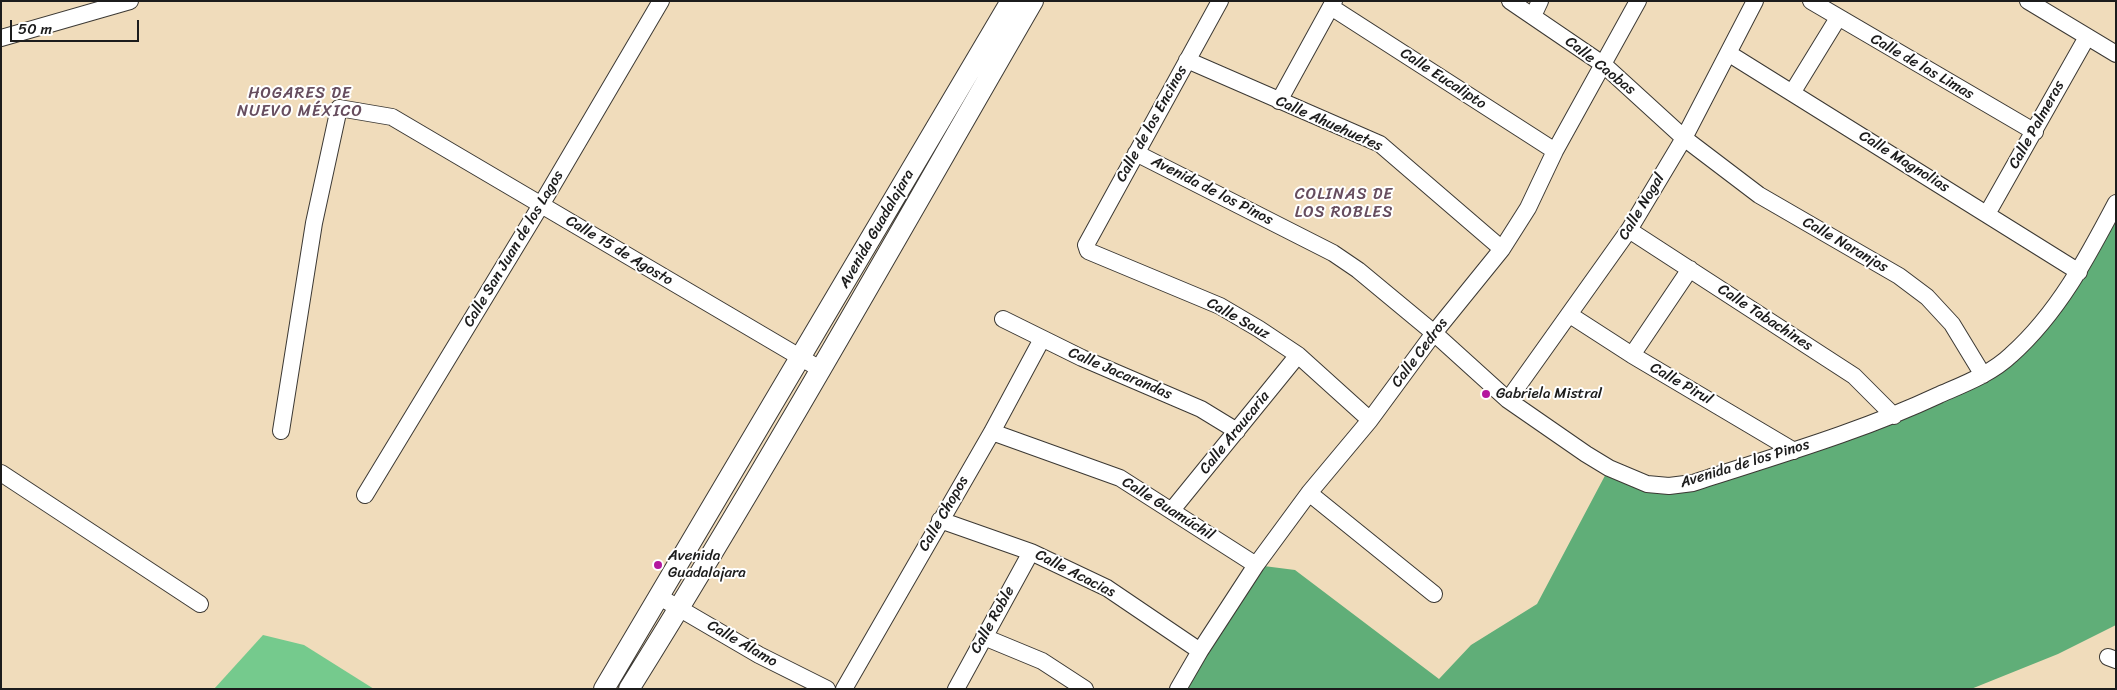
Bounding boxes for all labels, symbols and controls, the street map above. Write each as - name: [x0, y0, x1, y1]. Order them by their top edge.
- scale bar: [12, 10, 141, 42]
- text: 50 m: [18, 16, 52, 42]
- street label: Calle de las Limas: [1867, 30, 1977, 104]
- street label: Calle Caobas: [1561, 33, 1639, 99]
- street label: Calle Eucalipto: [1397, 45, 1489, 113]
- street label: Calle de los Encinos: [1113, 63, 1191, 185]
- street label: Calle Palmeras: [2005, 78, 2069, 172]
- district label: HOGARES DE NUEVO MÉXICO: [236, 84, 364, 122]
- street label: Calle Ahuehuetes: [1273, 92, 1385, 156]
- street label: Calle Magnolias: [1856, 127, 1952, 197]
- street label: Avenida de los Pinos: [1148, 153, 1276, 229]
- street label: Avenida Guadalajara: [836, 167, 918, 291]
- street label: Calle San Juan de los Lagos: [460, 168, 568, 330]
- street label: Calle Nogal: [1615, 170, 1669, 244]
- district label: COLINAS DE LOS ROBLES: [1293, 185, 1395, 223]
- street label: Calle 15 de Agosto: [562, 212, 676, 290]
- street label: Calle Naranjos: [1799, 213, 1891, 277]
- street label: Calle Tabachines: [1714, 281, 1816, 355]
- street label: Calle Sauz: [1203, 294, 1273, 344]
- street label: Calle Cedros: [1388, 315, 1452, 391]
- street label: Calle Jacarandas: [1065, 344, 1175, 404]
- street label: Calle Pirul: [1647, 359, 1715, 409]
- place label: Gabriela Mistral: [1496, 385, 1602, 403]
- street label: Calle Araucaria: [1196, 388, 1274, 478]
- marker: Gabriela Mistral: [1480, 388, 1492, 400]
- street label: Avenida de los Pinos: [1678, 436, 1812, 492]
- street label: Calle Chopos: [915, 473, 973, 555]
- street label: Calle Guamúchil: [1119, 473, 1217, 545]
- street label: Calle Acacias: [1032, 546, 1118, 602]
- place label: Avenida Guadalajara: [668, 547, 746, 582]
- marker: Avenida Guadalajara: [652, 559, 664, 571]
- street label: Calle Roble: [967, 583, 1019, 657]
- street label: Calle Álamo: [704, 617, 780, 671]

